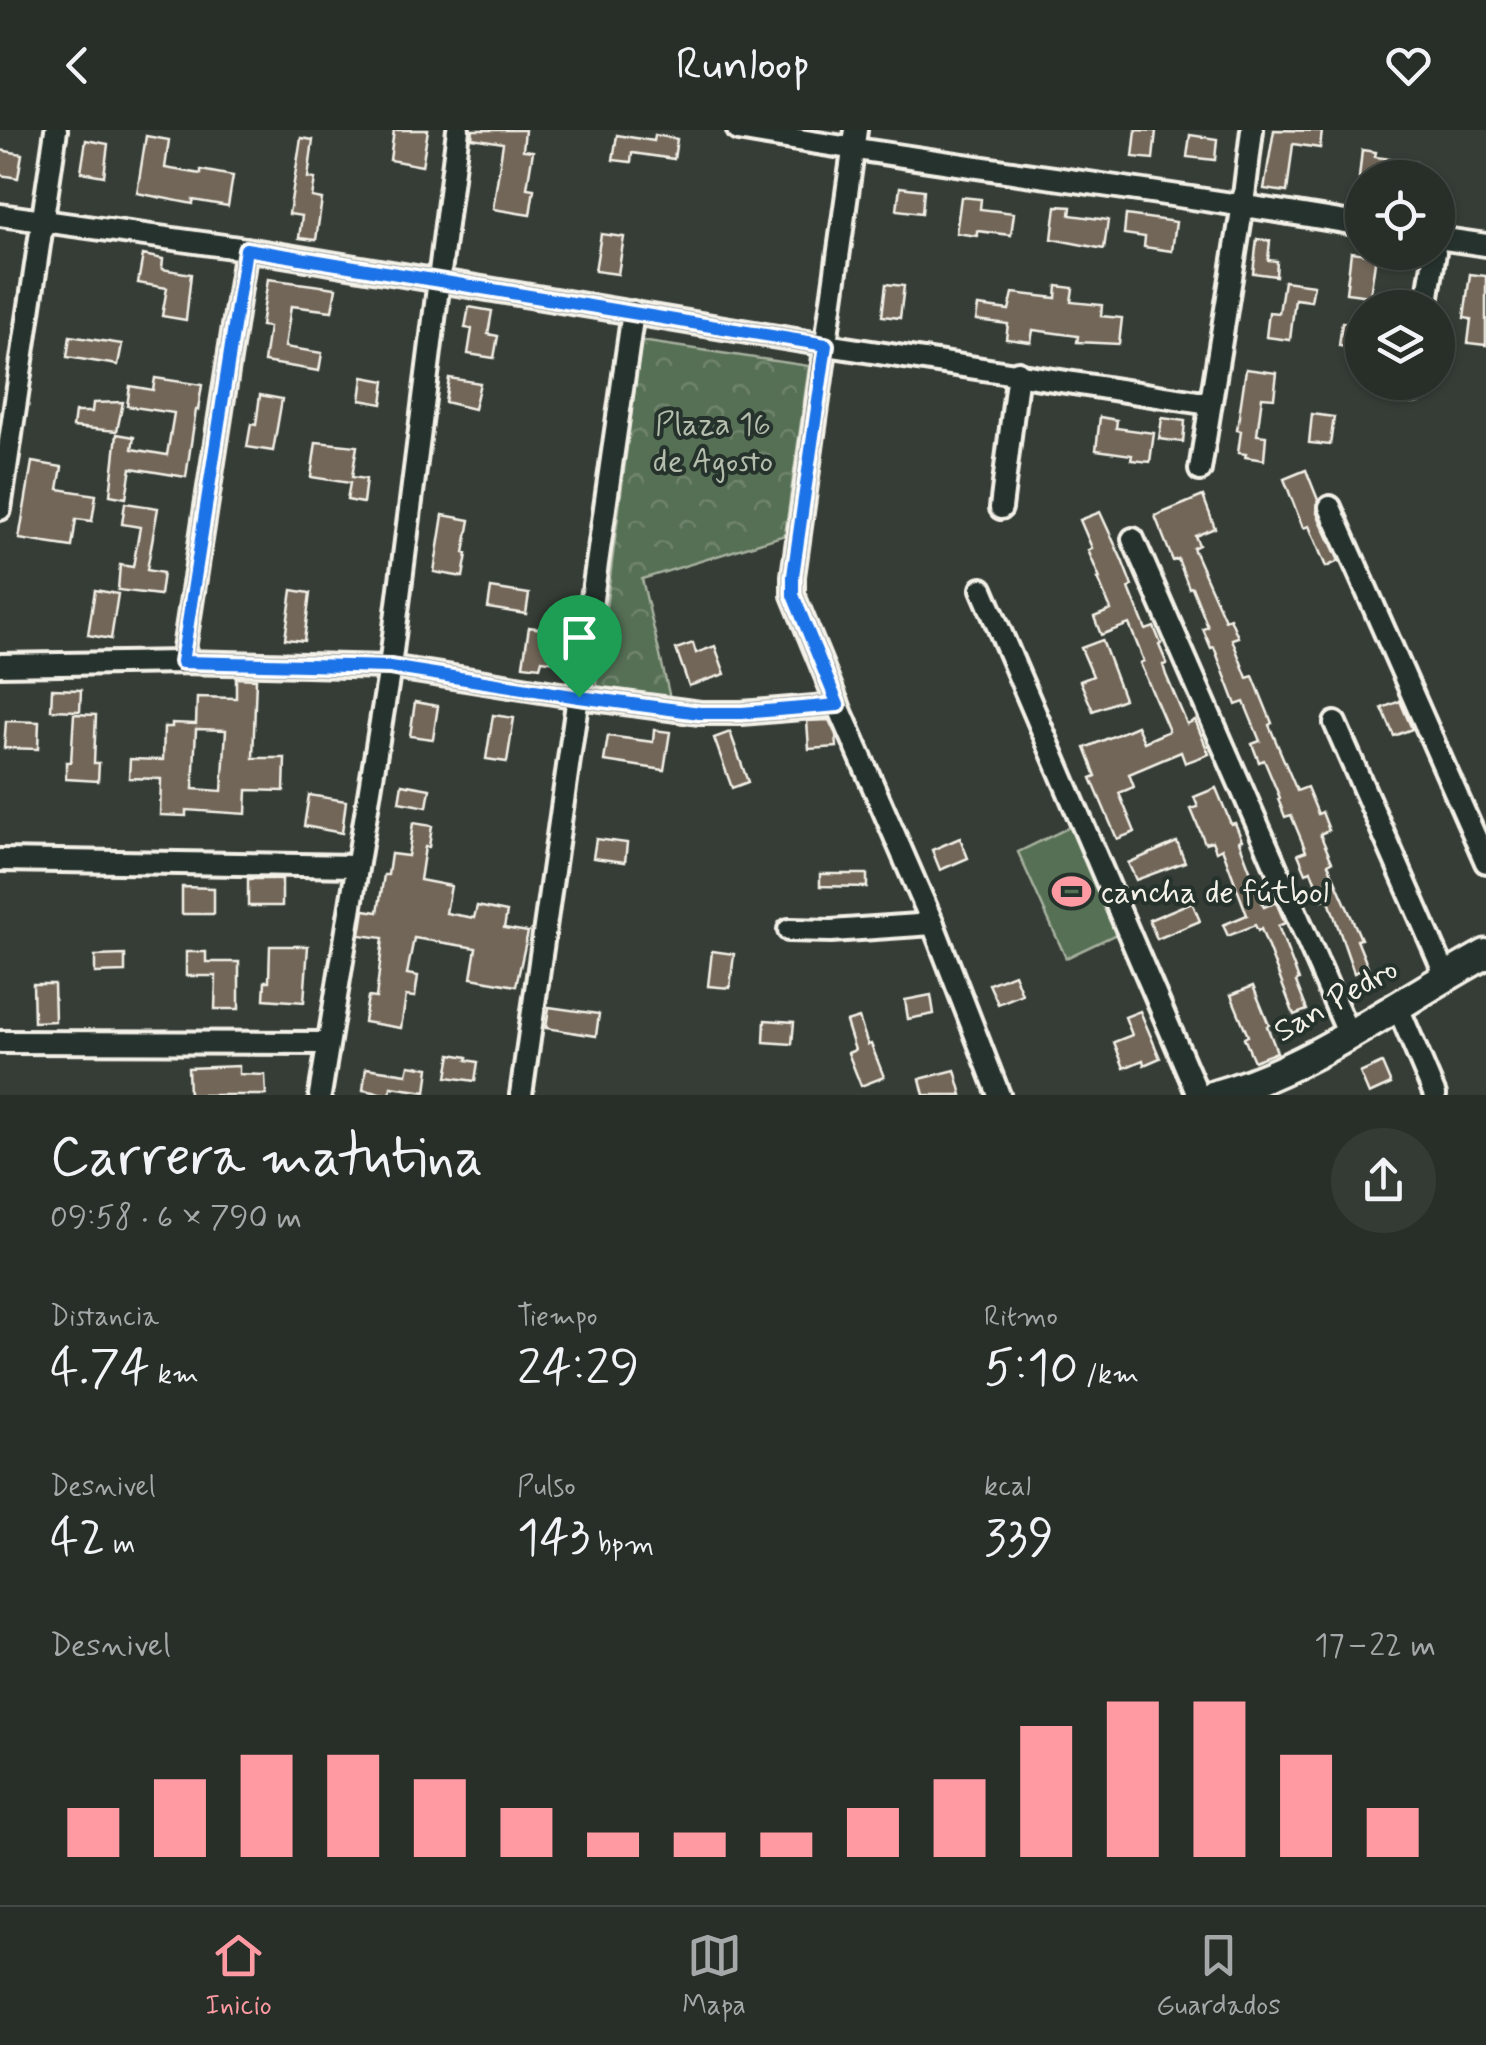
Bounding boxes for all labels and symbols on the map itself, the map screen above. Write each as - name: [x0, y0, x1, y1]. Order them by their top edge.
- park label: Plaza 16 de Agosto: [653, 404, 773, 483]
- pin: [537, 595, 622, 698]
- sports icon: cancha de fútbol: [1050, 870, 1092, 912]
- place label: cancha de fútbol: [1101, 872, 1329, 914]
- street label: San Pedro: [1266, 948, 1406, 1053]

